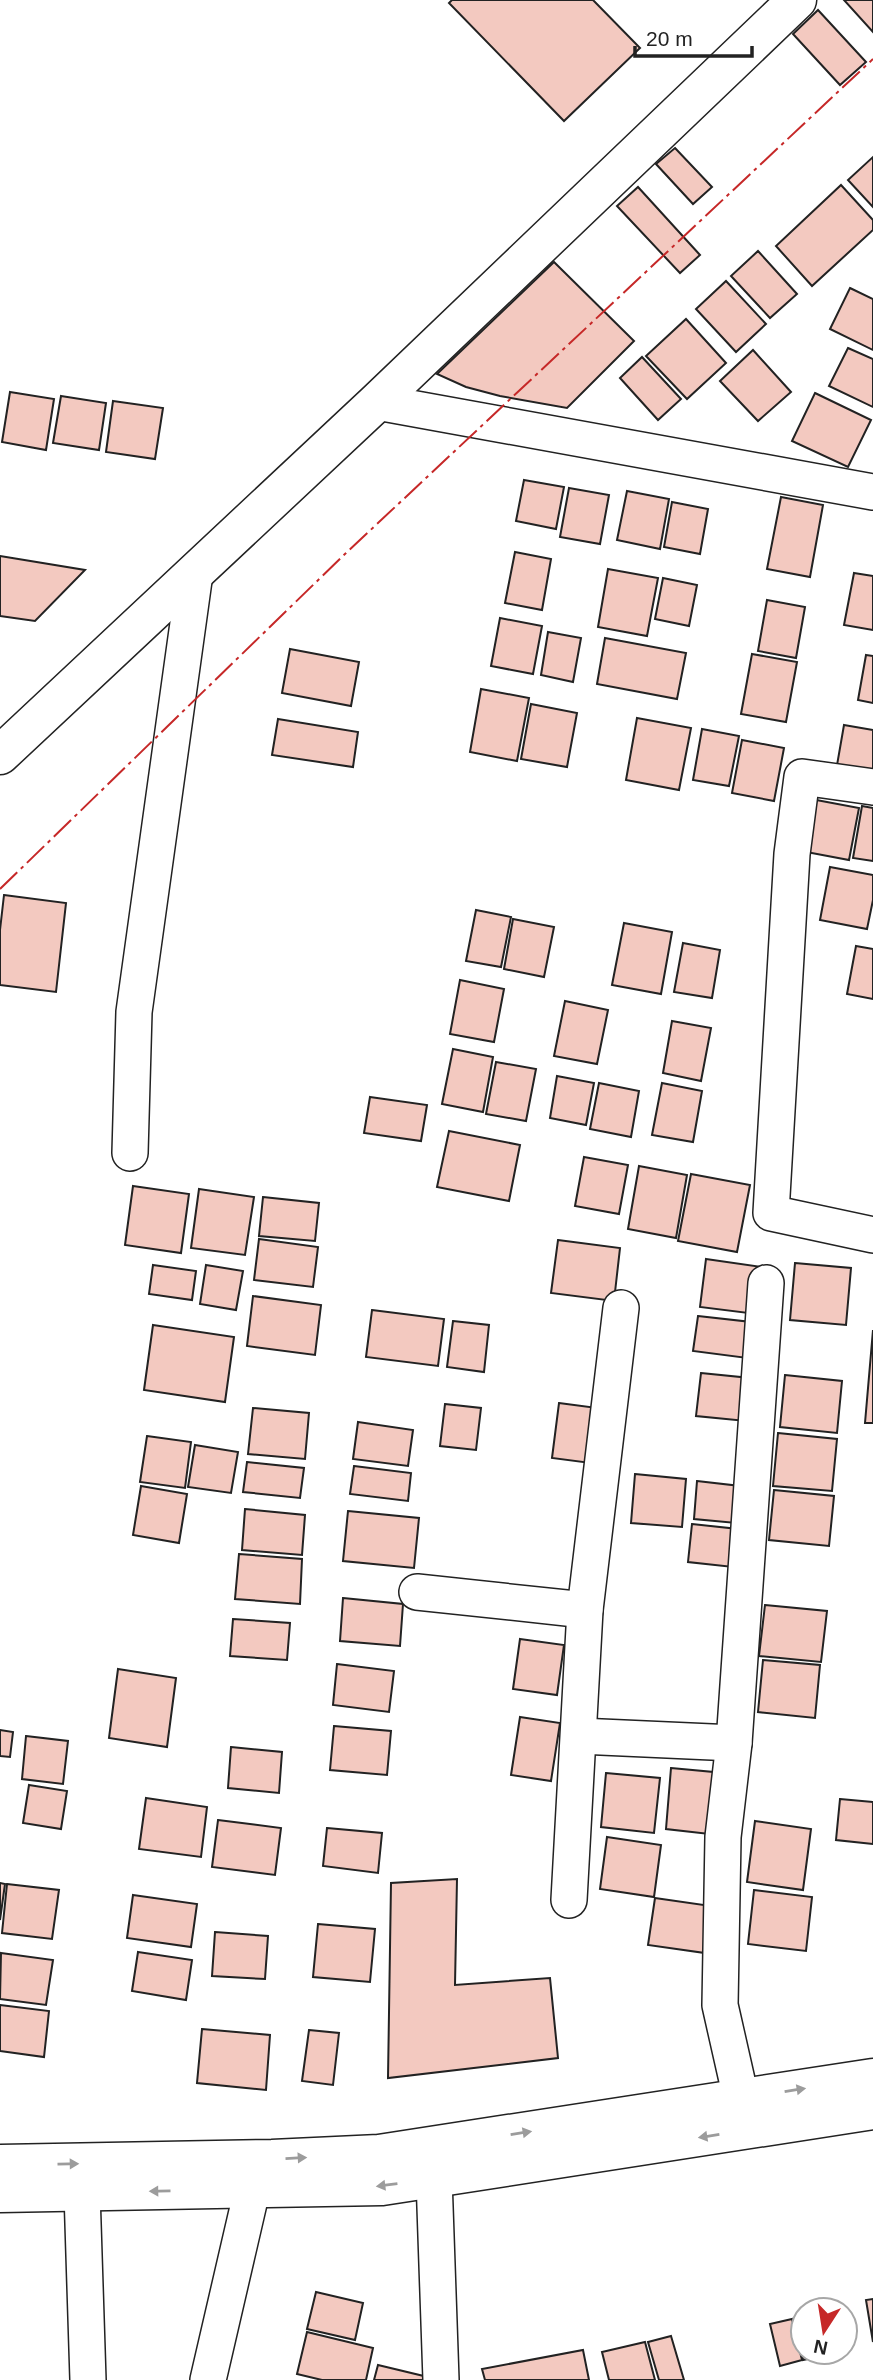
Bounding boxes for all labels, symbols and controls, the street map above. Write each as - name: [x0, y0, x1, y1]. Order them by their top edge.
- scale bar: [635, 14, 752, 58]
- text: 20 m: [646, 27, 693, 50]
- one-way arrow: [784, 2084, 806, 2095]
- one-way arrow: [511, 2127, 533, 2138]
- one-way arrow: [698, 2130, 720, 2141]
- one-way arrow: [285, 2153, 307, 2164]
- one-way arrow: [57, 2158, 79, 2169]
- one-way arrow: [376, 2179, 398, 2190]
- one-way arrow: [148, 2185, 170, 2197]
- north arrow: [789, 2296, 859, 2366]
- text: N: [812, 2335, 829, 2359]

